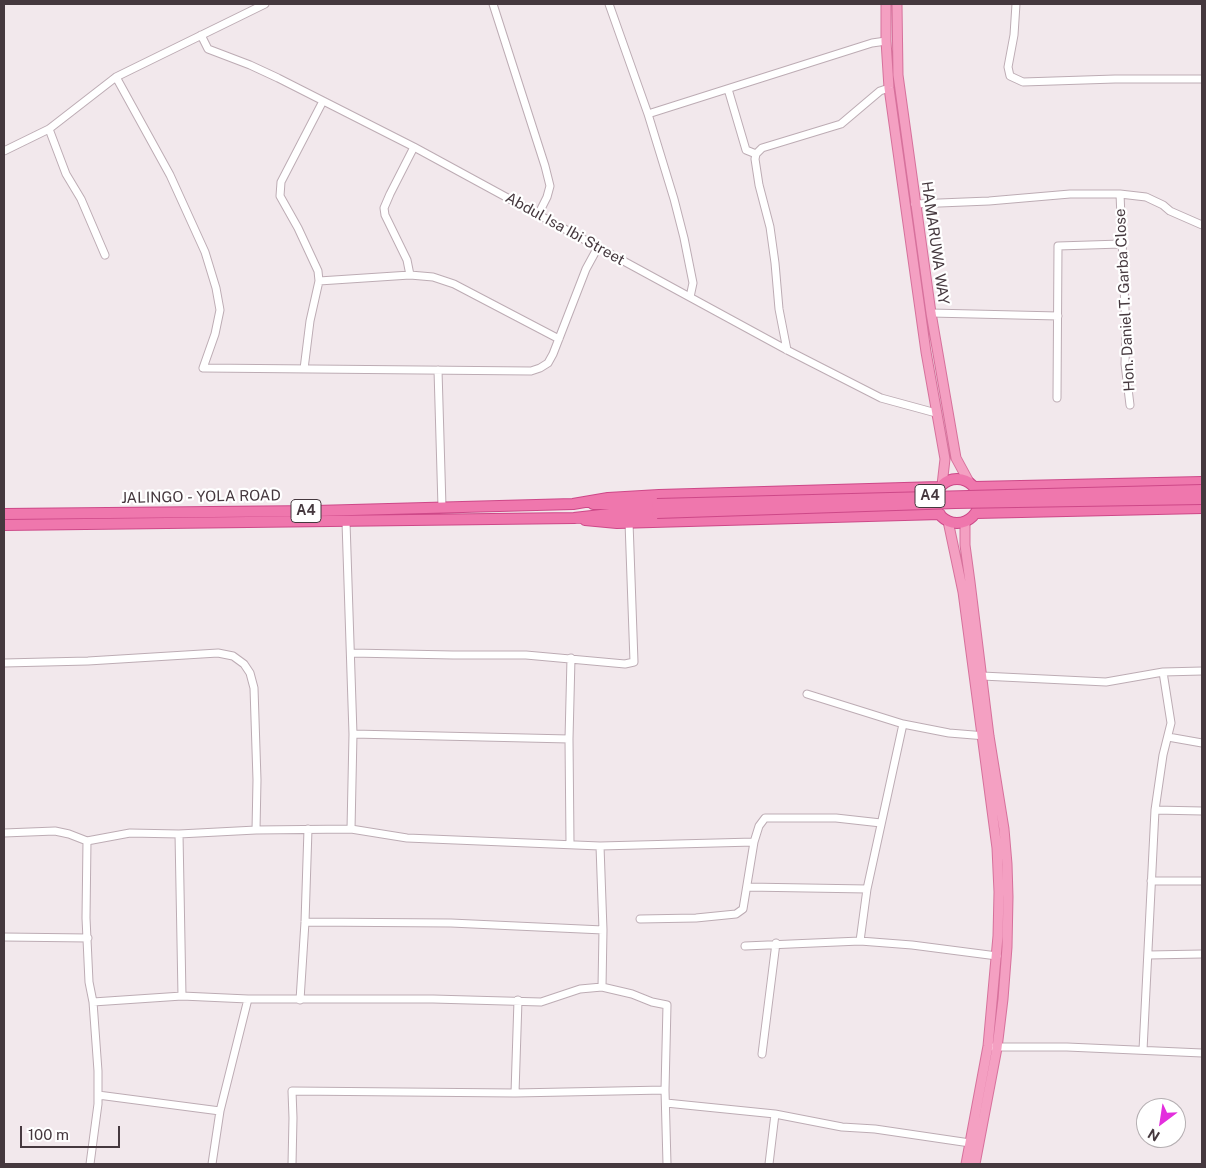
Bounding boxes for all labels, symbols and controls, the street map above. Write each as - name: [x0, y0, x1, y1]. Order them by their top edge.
- street label: HAMARUWA WAY: [917, 180, 953, 306]
- street label: Abdul Isa Ibi Street: [502, 189, 628, 269]
- street label: Hon. Daniel T. Garba Close: [1111, 208, 1139, 392]
- road number: A4: [915, 484, 945, 508]
- street label: JALINGO - YOLA ROAD: [121, 487, 281, 507]
- road number: A4: [291, 500, 321, 522]
- north arrow: [1136, 1098, 1186, 1148]
- scale bar: [22, 1116, 122, 1148]
- text: N: [1145, 1125, 1163, 1145]
- text: 100 m: [28, 1126, 69, 1143]

